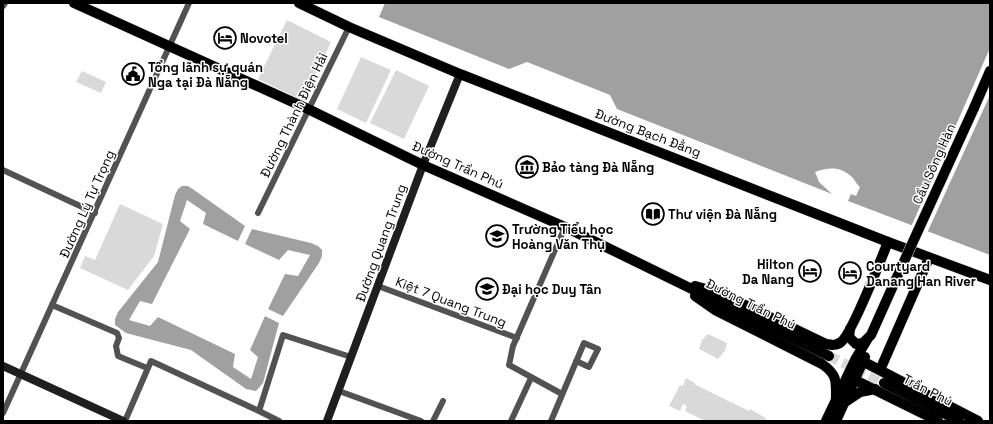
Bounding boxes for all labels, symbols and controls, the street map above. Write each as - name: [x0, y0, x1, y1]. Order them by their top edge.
- hotel icon: Novotel: [212, 25, 238, 51]
- place label: Novotel: [240, 30, 288, 47]
- street label: Đường Thành Điện Hải: [256, 50, 332, 180]
- place label: Tổng lãnh sự quán Nga tại Đà Nẵng: [148, 59, 263, 91]
- public building icon: Tổng lãnh sự quán Nga tại Đà Nẵng: [120, 61, 146, 87]
- street label: Đường Bạch Đằng: [593, 105, 703, 161]
- street label: Cầu Sông Hàn: [909, 121, 959, 207]
- street label: Đường Trần Phú: [410, 137, 506, 193]
- street label: Đường Lý Tự Trọng: [56, 147, 118, 261]
- museum icon: Bảo tàng Đà Nẵng: [514, 154, 540, 180]
- place label: Bảo tàng Đà Nẵng: [542, 159, 654, 176]
- street label: Đường Quang Trung: [352, 182, 410, 304]
- library icon: Thư viện Đà Nẵng: [640, 201, 666, 227]
- place label: Thư viện Đà Nẵng: [668, 206, 777, 223]
- place label: Trường Tiểu học Hoàng Văn Thụ: [512, 221, 614, 253]
- school or university icon: Trường Tiểu học Hoàng Văn Thụ: [484, 223, 510, 249]
- place label: Hilton Da Nang: [742, 256, 794, 288]
- hotel icon: Hilton Da Nang: [797, 258, 823, 284]
- place label: Courtyard Danang Han River: [866, 258, 976, 290]
- hotel icon: Courtyard Danang Han River: [837, 260, 863, 286]
- street label: Kiệt 7 Quang Trung: [393, 273, 509, 331]
- street label: Đường Trần Phú: [703, 275, 799, 333]
- school or university icon: Đại học Duy Tân: [474, 276, 500, 302]
- place label: Đại học Duy Tân: [502, 281, 601, 298]
- street label: Trần Phú: [900, 370, 956, 410]

